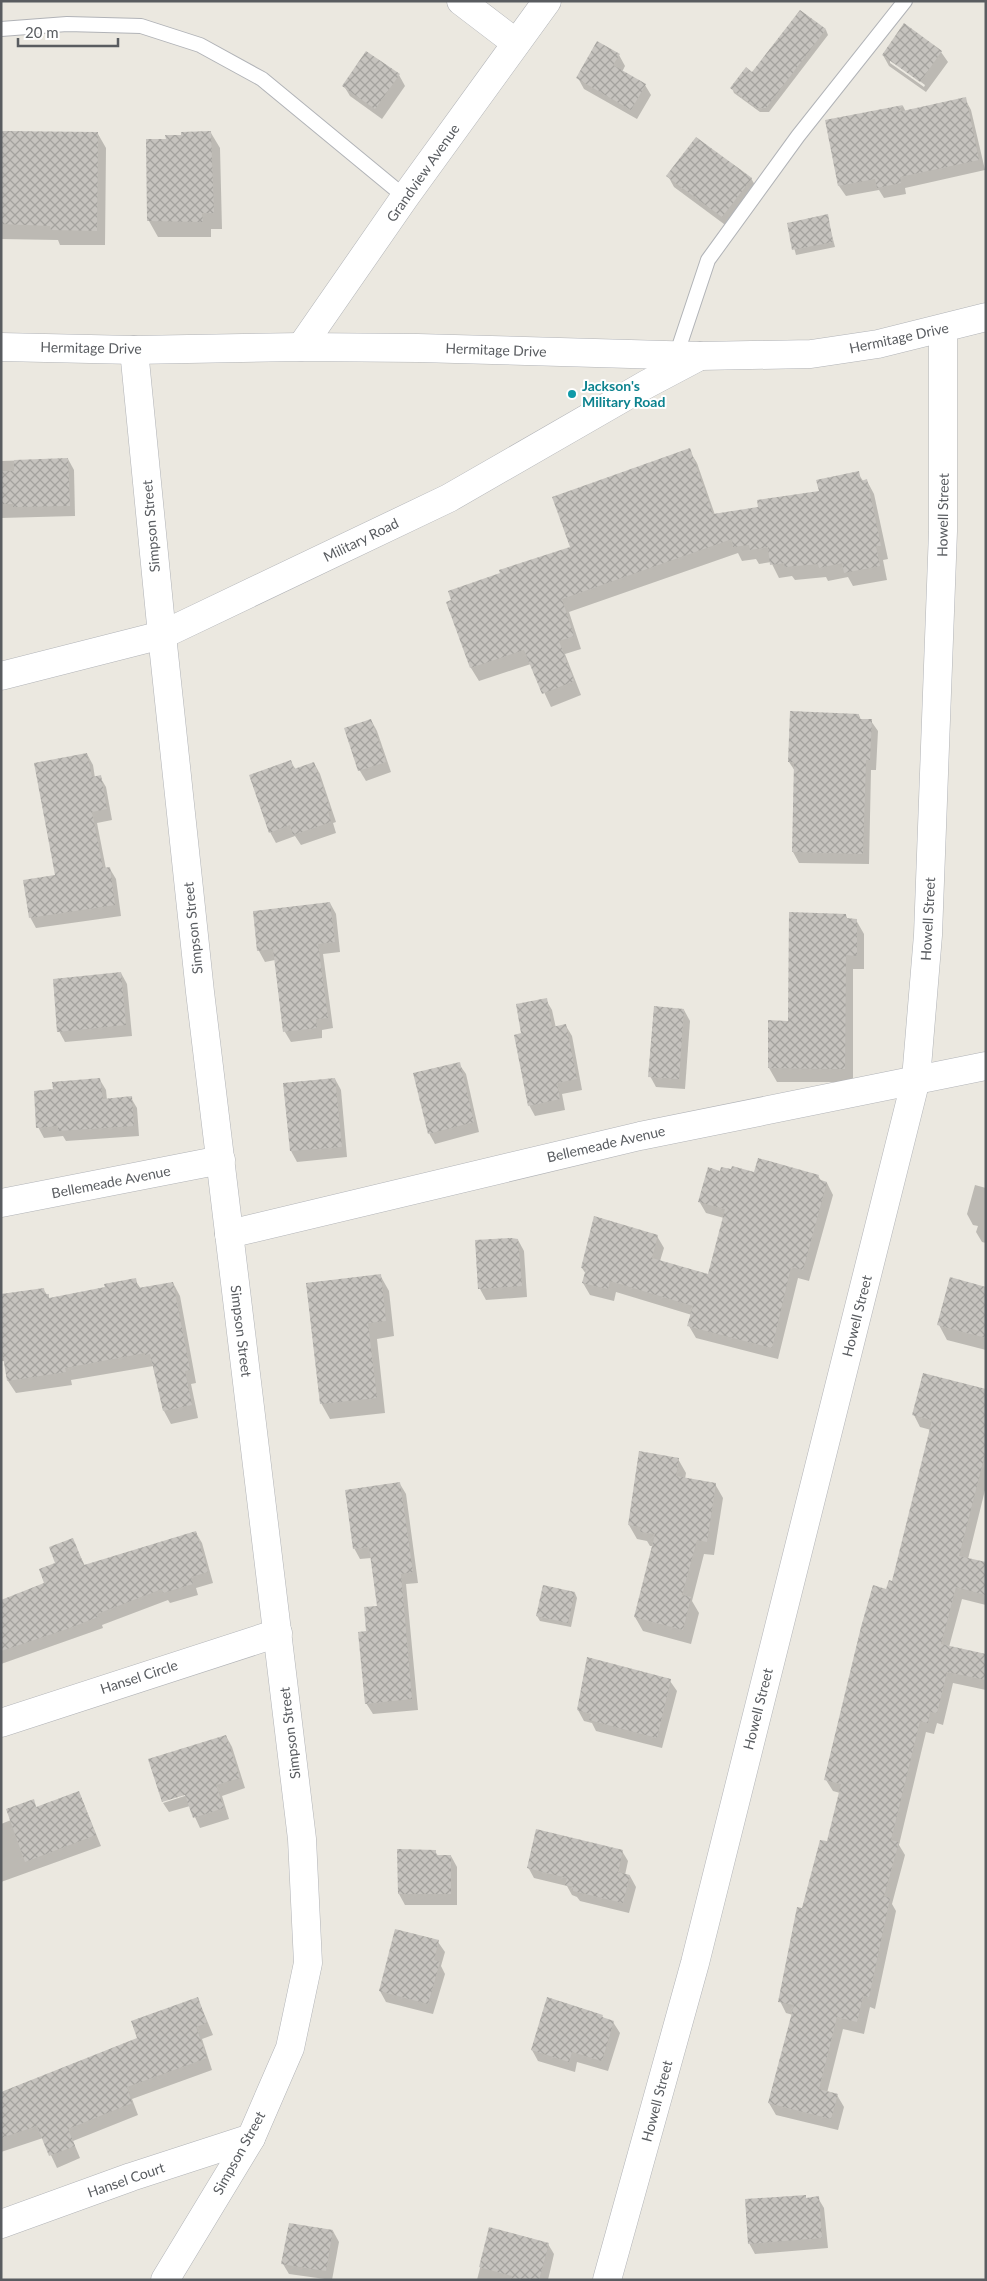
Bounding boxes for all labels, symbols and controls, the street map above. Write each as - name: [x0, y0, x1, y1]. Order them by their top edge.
- scale bar: [18, 15, 118, 47]
- text: 20 m: [25, 23, 59, 41]
- street label: Grandview Avenue: [382, 120, 463, 225]
- street label: Hermitage Drive: [848, 319, 950, 356]
- street label: Hermitage Drive: [40, 338, 142, 357]
- street label: Hermitage Drive: [445, 339, 547, 360]
- place label: Jackson's Military Road: [582, 377, 665, 410]
- marker: Jackson's Military Road: [566, 388, 578, 400]
- street label: Howell Street: [933, 473, 952, 557]
- street label: Simpson Street: [138, 479, 163, 573]
- street label: Military Road: [320, 514, 401, 565]
- street label: Howell Street: [917, 877, 938, 961]
- street label: Simpson Street: [179, 881, 206, 975]
- street label: Bellemeade Avenue: [545, 1122, 667, 1165]
- street label: Bellemeade Avenue: [50, 1162, 172, 1201]
- street label: Howell Street: [838, 1273, 875, 1359]
- street label: Simpson Street: [227, 1284, 256, 1378]
- street label: Hansel Circle: [98, 1656, 180, 1697]
- street label: Howell Street: [739, 1666, 776, 1752]
- street label: Simpson Street: [275, 1686, 304, 1780]
- street label: Howell Street: [637, 2058, 676, 2143]
- street label: Simpson Street: [209, 2108, 268, 2197]
- street label: Hansel Court: [85, 2158, 167, 2201]

